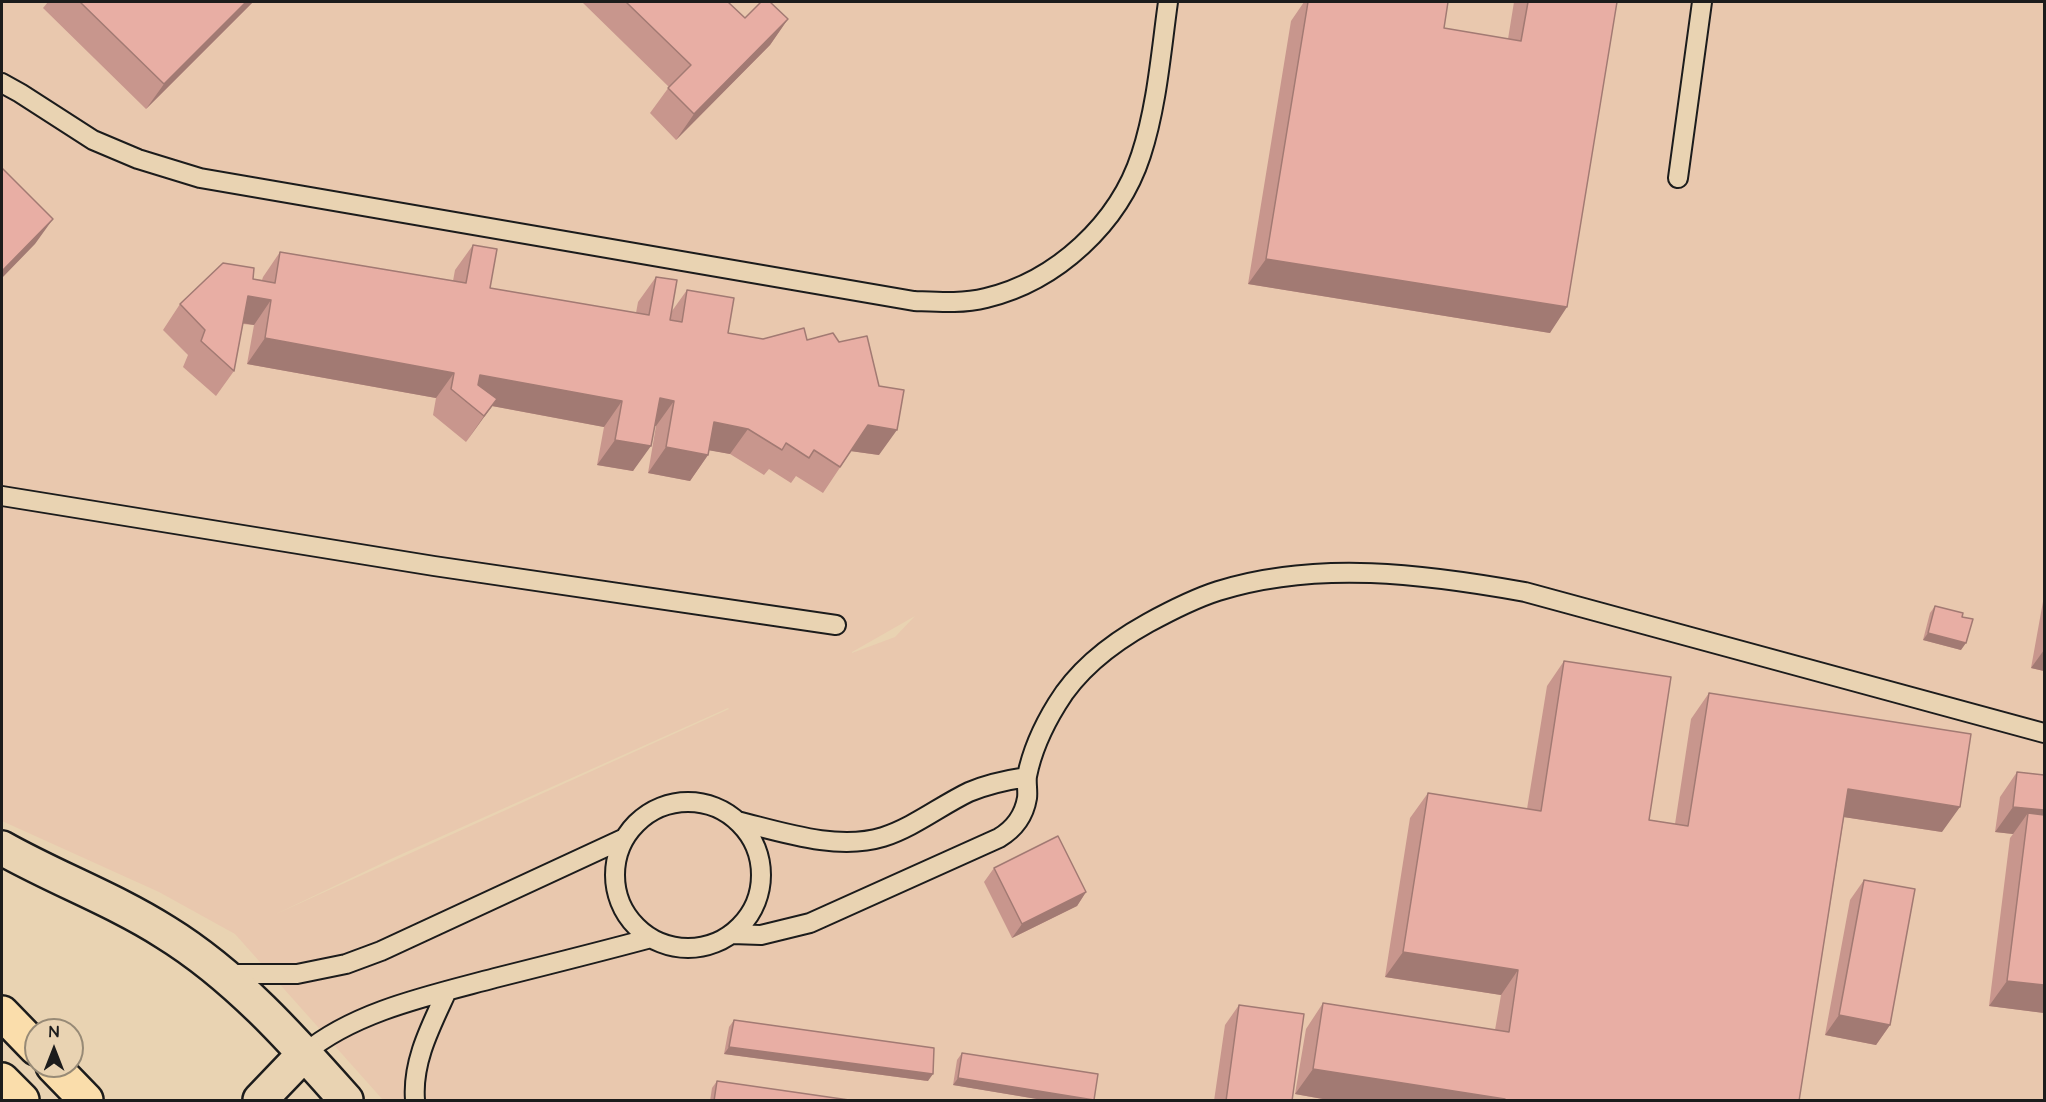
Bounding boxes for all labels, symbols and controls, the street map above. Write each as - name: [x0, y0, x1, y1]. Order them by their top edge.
- north arrow: [24, 1018, 84, 1078]
- text: N: [49, 1021, 59, 1043]

